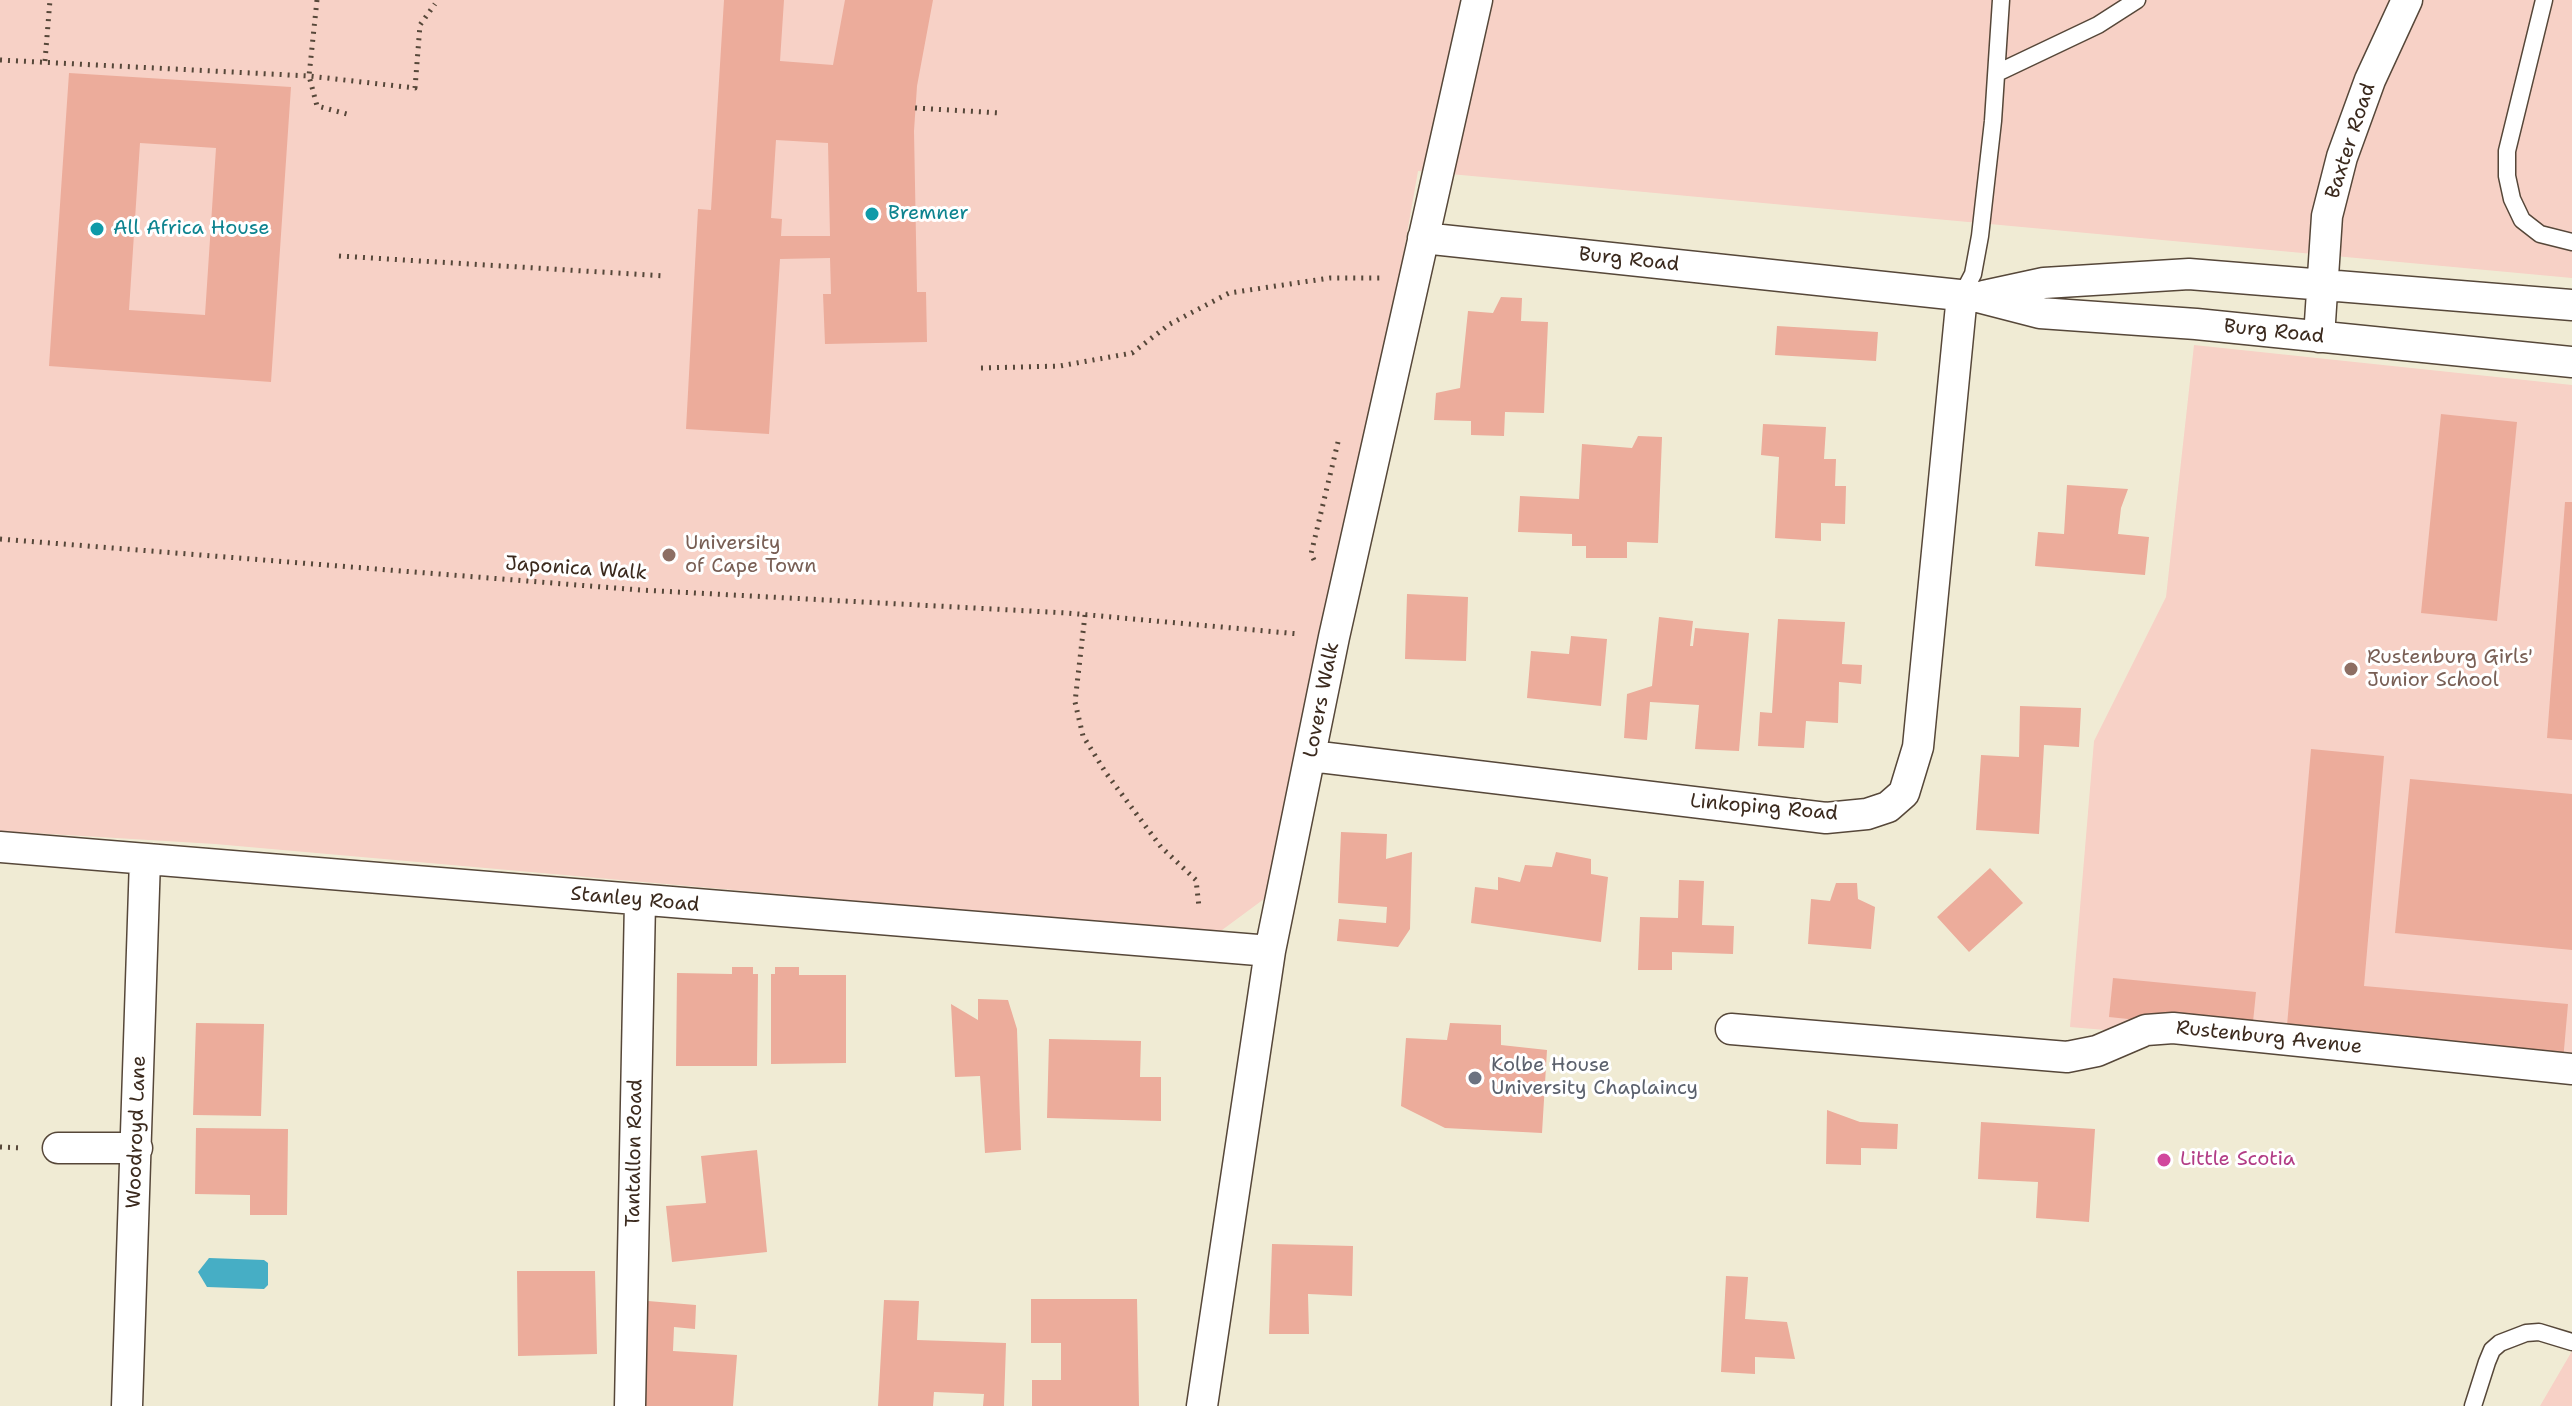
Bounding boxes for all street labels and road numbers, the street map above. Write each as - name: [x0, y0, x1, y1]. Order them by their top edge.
- street label: Baxter Road: [2321, 80, 2381, 202]
- street label: Burg Road: [1578, 243, 1680, 277]
- street label: Burg Road: [2223, 315, 2325, 349]
- street label: Japonica Walk: [504, 552, 648, 586]
- street label: Lovers Walk: [1299, 640, 1345, 760]
- street label: Linkoping Road: [1689, 790, 1839, 826]
- street label: Stanley Road: [570, 882, 700, 918]
- street label: Rustenburg Avenue: [2175, 1016, 2363, 1060]
- street label: Woodroyd Lane: [122, 1055, 152, 1209]
- street label: Tantallon Road: [622, 1079, 648, 1227]

